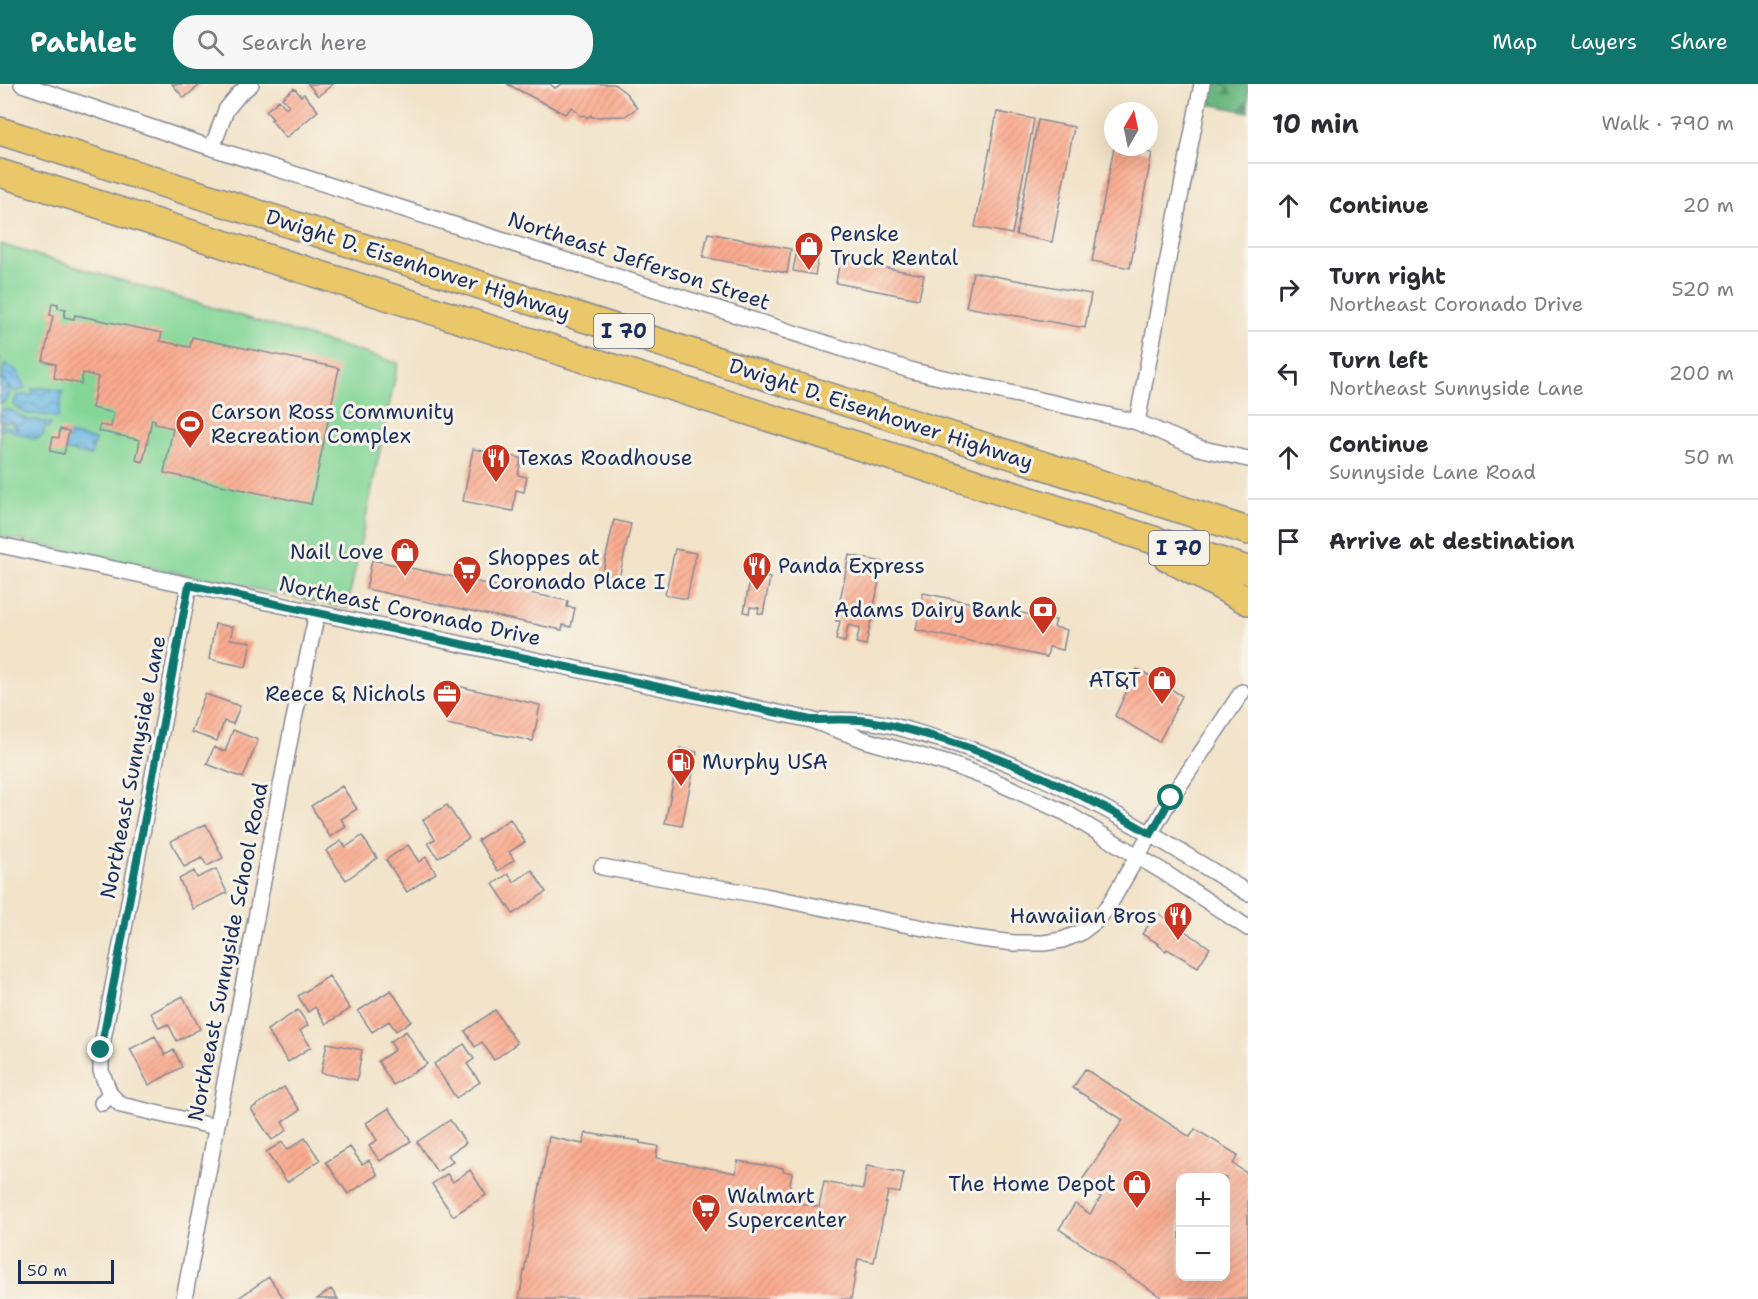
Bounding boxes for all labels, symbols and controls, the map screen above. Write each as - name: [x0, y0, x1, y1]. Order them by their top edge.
- search box: [173, 15, 593, 69]
- text: Pathlet: [30, 23, 137, 61]
- icon: search: [194, 26, 227, 59]
- text: Search here: [242, 28, 367, 57]
- text: Map: [1492, 28, 1537, 56]
- text: Layers: [1570, 28, 1637, 56]
- text: Share: [1670, 28, 1728, 56]
- north arrow: [1104, 102, 1158, 156]
- text: 10 min: [1272, 106, 1359, 141]
- text: Walk · 790 m: [1601, 110, 1734, 136]
- icon: ahead: [1272, 189, 1305, 222]
- text: Continue: [1329, 191, 1429, 220]
- text: 20 m: [1683, 192, 1734, 218]
- street label: Dwight D. Eisenhower Highway: [262, 203, 574, 327]
- street label: Northeast Jefferson Street: [504, 205, 774, 317]
- place label: Penske Truck Rental: [830, 220, 959, 272]
- shop icon: Penske Truck Rental: [793, 230, 825, 272]
- text: Turn right: [1329, 262, 1446, 291]
- icon: right: [1272, 273, 1305, 306]
- text: 520 m: [1671, 276, 1734, 302]
- text: Northeast Coronado Drive: [1329, 291, 1583, 317]
- road number: I 70: [594, 314, 654, 348]
- text: Turn left: [1329, 346, 1428, 375]
- street label: Dwight D. Eisenhower Highway: [725, 352, 1037, 476]
- icon: left: [1272, 357, 1305, 390]
- text: 200 m: [1669, 360, 1734, 386]
- text: Northeast Sunnyside Lane: [1329, 375, 1584, 401]
- place label: Carson Ross Community Recreation Complex: [211, 398, 454, 450]
- sports icon: Carson Ross Community Recreation Complex: [174, 408, 206, 450]
- text: Continue: [1329, 430, 1429, 459]
- icon: ahead: [1272, 441, 1305, 474]
- restaurant icon: Texas Roadhouse: [480, 442, 512, 484]
- place label: Texas Roadhouse: [517, 444, 693, 472]
- text: 50 m: [1684, 444, 1734, 470]
- text: Sunnyside Lane Road: [1329, 459, 1536, 485]
- icon: arrive: [1272, 525, 1305, 558]
- text: Arrive at destination: [1329, 527, 1575, 556]
- road number: I 70: [1149, 531, 1209, 565]
- shop icon: Nail Love: [389, 536, 421, 578]
- place label: Nail Love: [290, 538, 384, 566]
- place label: Shoppes at Coronado Place I: [488, 544, 665, 596]
- restaurant icon: Panda Express: [741, 550, 773, 592]
- place label: Panda Express: [778, 552, 925, 580]
- supermarket icon: Shoppes at Coronado Place I: [451, 554, 483, 596]
- street label: Northeast Coronado Drive: [277, 570, 543, 652]
- bank icon: Adams Dairy Bank: [1027, 594, 1059, 636]
- place label: Adams Dairy Bank: [834, 596, 1022, 624]
- street label: Northeast Sunnyside Lane: [94, 633, 172, 901]
- shop icon: AT&T: [1146, 664, 1178, 706]
- place label: AT&T: [1089, 666, 1141, 694]
- office icon: Reece & Nichols: [431, 678, 463, 720]
- place label: Reece & Nichols: [265, 680, 426, 708]
- fuel station icon: Murphy USA: [665, 746, 697, 788]
- place label: Murphy USA: [702, 748, 828, 776]
- street label: Northeast Sunnyside School Road: [181, 780, 275, 1124]
- route start: [1157, 784, 1183, 810]
- restaurant icon: Hawaiian Bros: [1162, 900, 1194, 942]
- place label: Hawaiian Bros: [1010, 902, 1157, 930]
- route end: [87, 1036, 113, 1062]
- shop icon: The Home Depot: [1121, 1168, 1153, 1210]
- place label: The Home Depot: [948, 1170, 1116, 1198]
- map controls: [1176, 1173, 1230, 1281]
- button: +: [1176, 1173, 1230, 1227]
- place label: Walmart Supercenter: [727, 1182, 847, 1234]
- supermarket icon: Walmart Supercenter: [690, 1192, 722, 1234]
- button: −: [1176, 1227, 1230, 1281]
- scale bar: [18, 1257, 114, 1284]
- text: 50 m: [27, 1260, 67, 1281]

